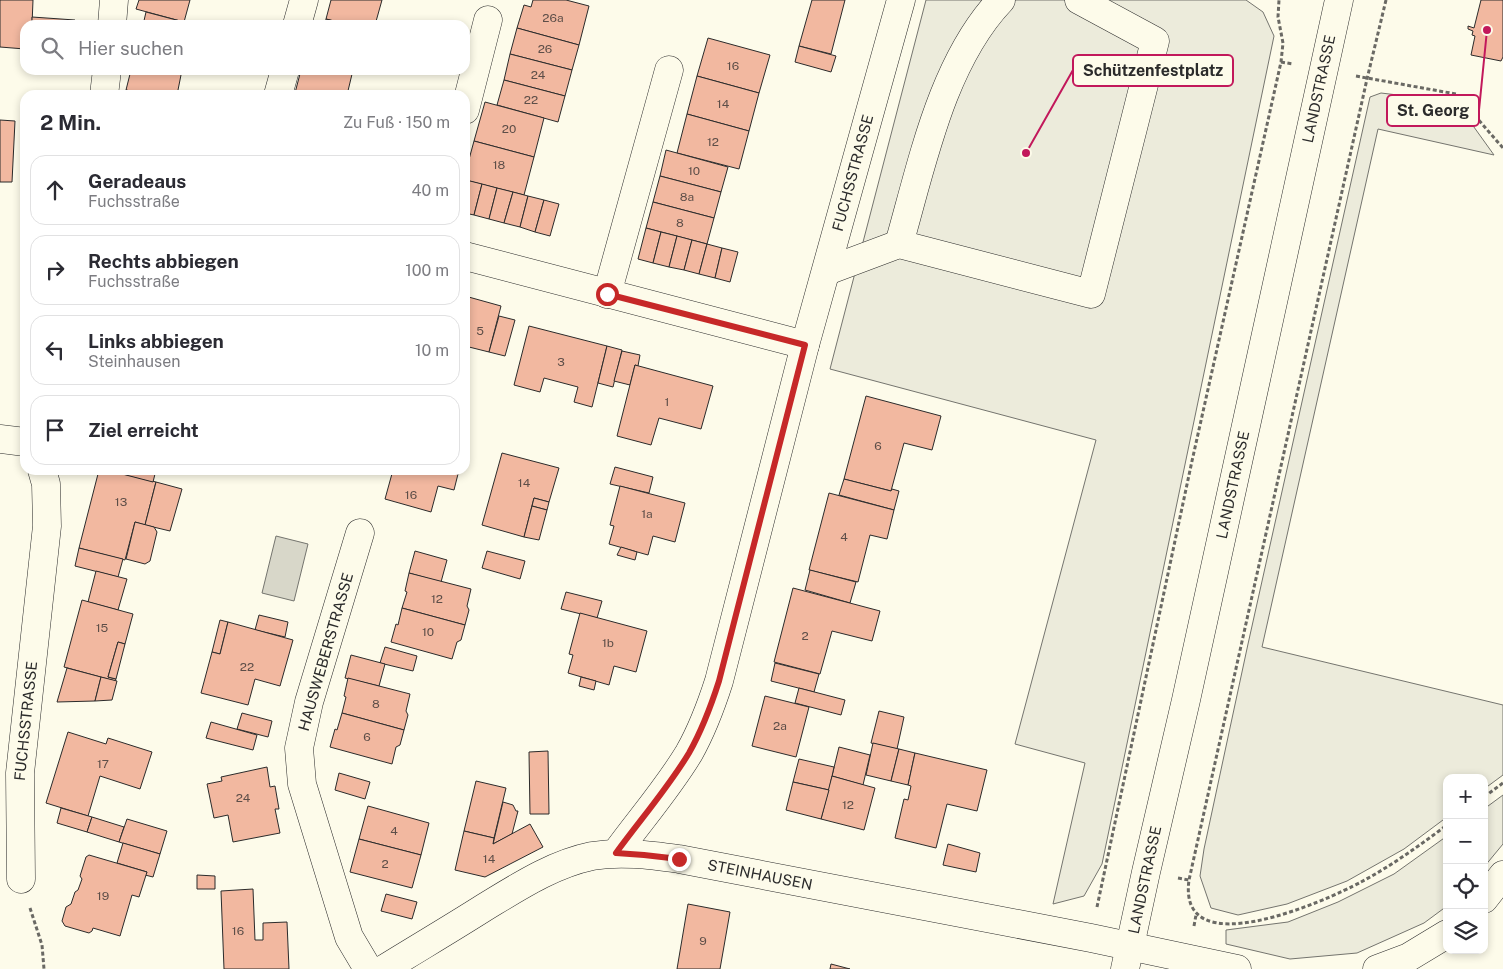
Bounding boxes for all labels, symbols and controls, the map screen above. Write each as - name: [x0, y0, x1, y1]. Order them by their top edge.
- house number: 26a: [542, 11, 564, 25]
- search box: [20, 20, 470, 75]
- street label: LANDSTRASSE: [1299, 33, 1338, 144]
- icon: search: [38, 34, 66, 62]
- text: Hier suchen: [78, 37, 184, 59]
- house number: 26: [538, 42, 552, 56]
- callout: Schützenfestplatz: [1073, 55, 1233, 86]
- house number: 16: [727, 59, 739, 73]
- text: Schützenfestplatz: [1083, 61, 1223, 80]
- house number: 24: [531, 68, 546, 82]
- house number: 22: [524, 93, 538, 107]
- callout: St. Georg: [1387, 95, 1479, 126]
- house number: 14: [717, 97, 730, 111]
- text: St. Georg: [1397, 101, 1469, 120]
- text: 2 Min.: [40, 110, 101, 135]
- text: Zu Fuß · 150 m: [343, 113, 450, 132]
- street label: FUCHSSTRASSE: [829, 113, 876, 233]
- house number: 20: [502, 122, 516, 136]
- house number: 12: [707, 135, 719, 149]
- house number: 18: [493, 158, 506, 172]
- house number: 10: [688, 164, 700, 178]
- text: Geradeaus: [88, 170, 186, 192]
- icon: ahead: [41, 176, 69, 204]
- text: 40 m: [411, 181, 449, 200]
- house number: 8a: [680, 190, 694, 204]
- text: Fuchsstraße: [88, 192, 180, 211]
- house number: 8: [676, 216, 684, 230]
- text: Rechts abbiegen: [88, 250, 239, 272]
- icon: right: [41, 256, 69, 284]
- text: 100 m: [405, 261, 449, 280]
- text: Fuchsstraße: [88, 272, 180, 291]
- route start: [596, 283, 619, 306]
- house number: 5: [476, 324, 484, 338]
- text: Links abbiegen: [88, 330, 224, 352]
- icon: left: [41, 336, 69, 364]
- text: 10 m: [415, 341, 449, 360]
- text: Steinhausen: [88, 352, 181, 371]
- house number: 3: [557, 355, 565, 369]
- house number: 1: [665, 395, 669, 409]
- icon: arrive: [41, 416, 69, 444]
- text: Ziel erreicht: [88, 419, 199, 441]
- street label: LANDSTRASSE: [1213, 429, 1252, 540]
- house number: 6: [874, 439, 882, 453]
- house number: 14: [518, 476, 531, 490]
- house number: 16: [405, 488, 417, 502]
- house number: 13: [115, 495, 127, 509]
- house number: 1a: [641, 507, 653, 521]
- house number: 4: [840, 530, 848, 544]
- street label: HAUSWEBERSTRASSE: [295, 571, 356, 733]
- house number: 12: [431, 592, 443, 606]
- house number: 15: [96, 621, 109, 635]
- house number: 10: [422, 625, 434, 639]
- house number: 2: [801, 629, 809, 643]
- house number: 1b: [602, 636, 614, 650]
- street label: FUCHSSTRASSE: [11, 660, 40, 782]
- house number: 22: [240, 660, 254, 674]
- house number: 8: [372, 697, 380, 711]
- house number: 2a: [773, 719, 787, 733]
- house number: 6: [363, 730, 371, 744]
- house number: 17: [97, 757, 109, 771]
- map controls: [1443, 774, 1488, 954]
- button: +: [1443, 774, 1488, 819]
- house number: 24: [236, 791, 251, 805]
- house number: 12: [842, 798, 854, 812]
- button: −: [1443, 819, 1488, 864]
- house number: 4: [390, 824, 398, 838]
- street label: LANDSTRASSE: [1125, 824, 1164, 935]
- route end: [668, 848, 691, 871]
- house number: 14: [483, 852, 496, 866]
- street label: STEINHAUSEN: [706, 856, 814, 893]
- house number: 2: [381, 857, 389, 871]
- button: locate: [1443, 864, 1488, 909]
- house number: 19: [97, 889, 109, 903]
- button: layers: [1443, 909, 1488, 954]
- house number: 16: [232, 924, 244, 938]
- house number: 9: [699, 934, 707, 948]

